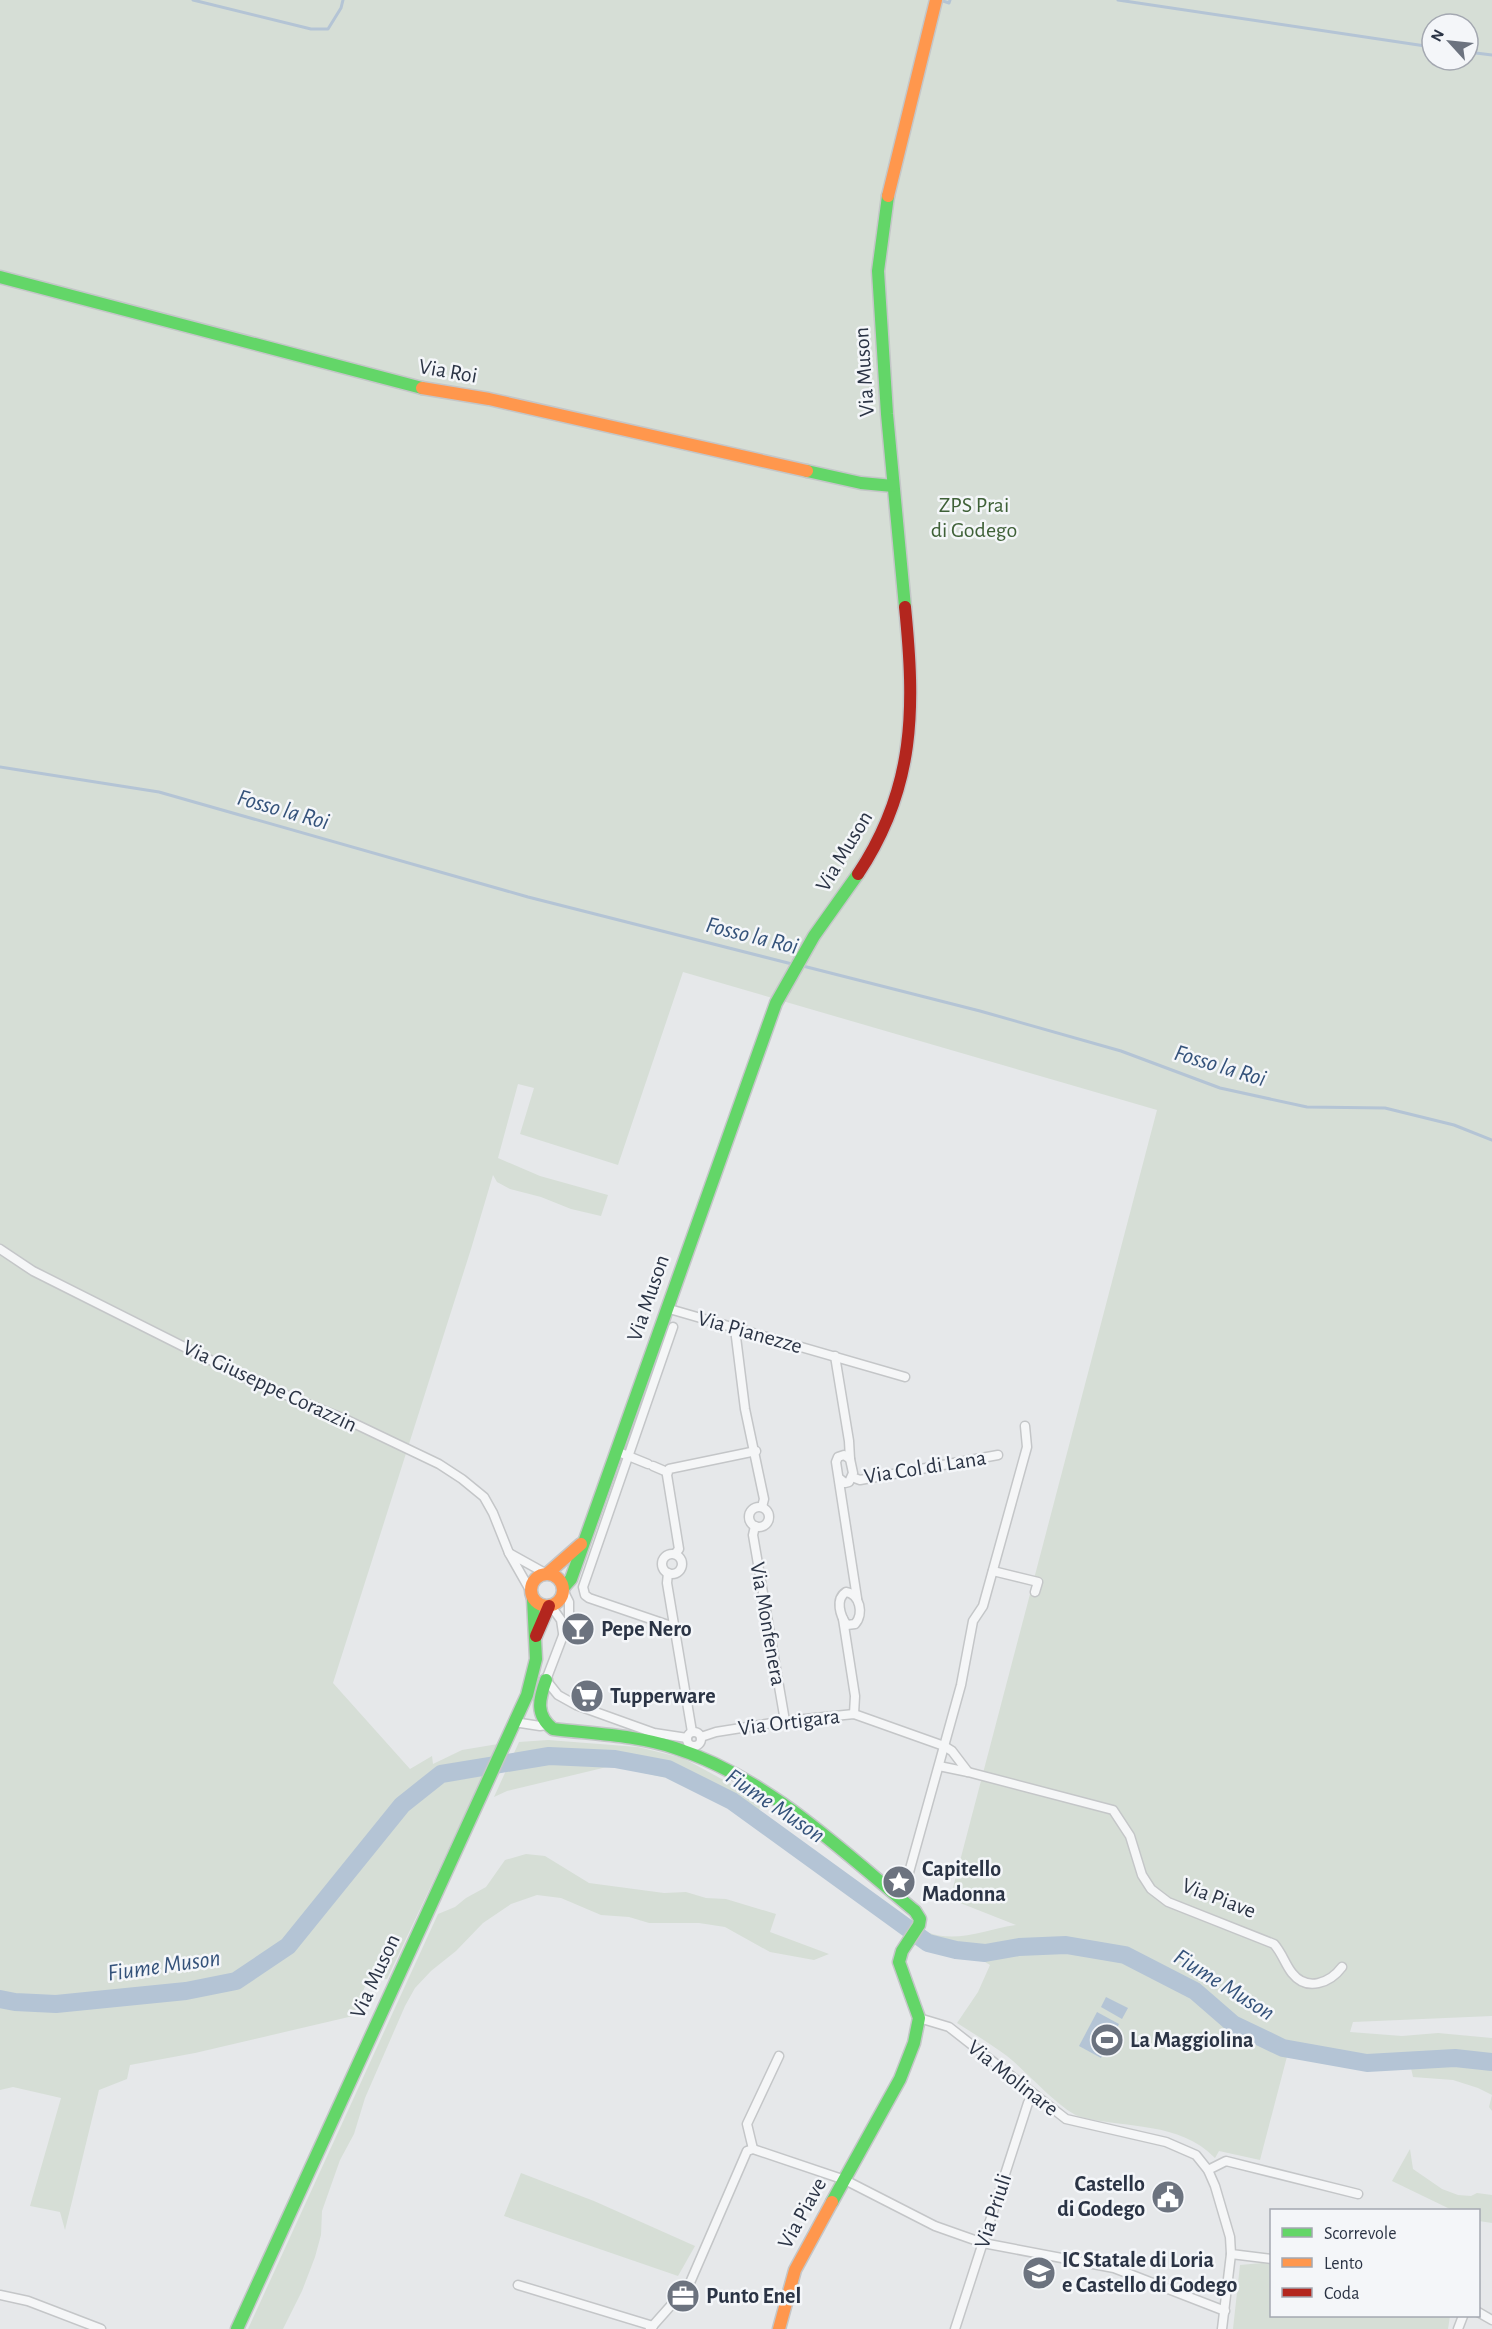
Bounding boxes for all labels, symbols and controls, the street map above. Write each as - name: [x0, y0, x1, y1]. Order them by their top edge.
- north arrow: [1420, 12, 1480, 72]
- text: N: [1428, 27, 1447, 44]
- street label: Via Muson: [850, 326, 878, 418]
- street label: Via Roi: [417, 355, 479, 387]
- park label: ZPS Prai di Godego: [931, 494, 1017, 541]
- water label: Fosso la Roi: [234, 785, 332, 835]
- street label: Via Muson: [811, 807, 877, 895]
- water label: Fosso la Roi: [703, 913, 801, 959]
- water label: Fosso la Roi: [1171, 1041, 1269, 1091]
- street label: Via Muson: [623, 1252, 673, 1344]
- street label: Via Pianezze: [695, 1307, 805, 1357]
- street label: Via Giuseppe Corazzin: [180, 1336, 360, 1436]
- street label: Via Col di Lana: [862, 1446, 988, 1488]
- street label: Via Monfenera: [746, 1560, 790, 1688]
- bar icon: Pepe Nero: [560, 1611, 596, 1647]
- place label: Pepe Nero: [601, 1618, 692, 1640]
- supermarket icon: Tupperware: [569, 1678, 605, 1714]
- place label: Tupperware: [610, 1685, 716, 1707]
- street label: Via Ortigara: [737, 1705, 841, 1739]
- water label: Fiume Muson: [721, 1764, 829, 1848]
- place label: Capitello Madonna: [922, 1858, 1006, 1905]
- place icon: Capitello Madonna: [881, 1864, 917, 1900]
- street label: Via Piave: [1179, 1874, 1259, 1922]
- street label: Via Muson: [346, 1931, 404, 2021]
- water label: Fiume Muson: [1169, 1945, 1279, 2025]
- water label: Fiume Muson: [106, 1946, 222, 1986]
- sports icon: La Maggiolina: [1089, 2022, 1125, 2058]
- place label: La Maggiolina: [1130, 2029, 1254, 2051]
- street label: Via Molinare: [963, 2036, 1063, 2120]
- street label: Via Priuli: [971, 2171, 1015, 2251]
- place label: Castello di Godego: [1057, 2173, 1145, 2220]
- street label: Via Piave: [774, 2174, 830, 2252]
- public building icon: Castello di Godego: [1150, 2179, 1186, 2215]
- legend: [1270, 2209, 1480, 2317]
- text: Scorrevole: [1324, 2225, 1397, 2243]
- place label: IC Statale di Loria e Castello di Godego: [1062, 2249, 1237, 2296]
- school or university icon: IC Statale di Loria e Castello di Godego: [1021, 2255, 1057, 2291]
- text: Lento: [1324, 2255, 1363, 2273]
- office icon: Punto Enel: [665, 2278, 701, 2314]
- place label: Punto Enel: [706, 2285, 801, 2307]
- text: Coda: [1324, 2285, 1359, 2303]

